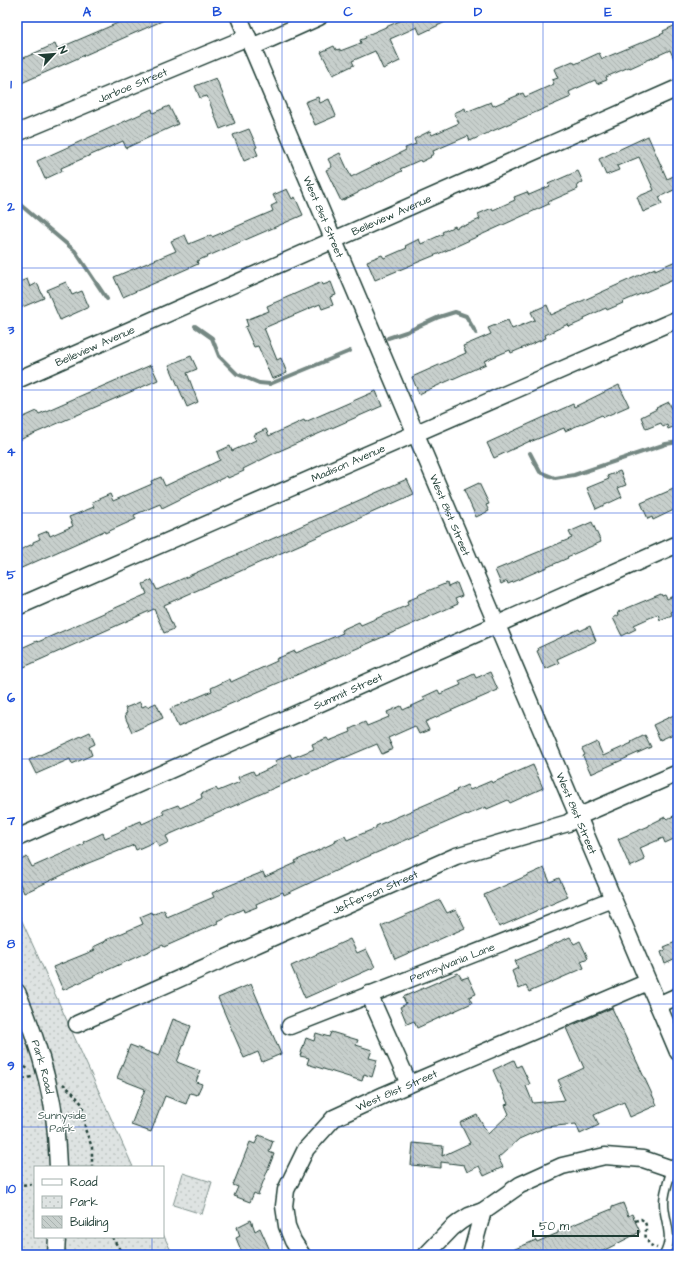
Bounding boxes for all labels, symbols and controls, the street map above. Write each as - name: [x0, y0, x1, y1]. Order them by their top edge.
- text: A: [83, 3, 92, 21]
- text: B: [212, 3, 222, 21]
- text: C: [343, 3, 353, 21]
- text: D: [474, 3, 483, 21]
- text: E: [604, 3, 612, 21]
- north arrow: [34, 34, 74, 74]
- text: N: [54, 43, 71, 56]
- street label: Jarboe Street: [95, 64, 170, 106]
- text: 1: [10, 75, 12, 93]
- street label: West 81st Street: [300, 174, 348, 261]
- street label: Belleview Avenue: [349, 191, 433, 239]
- text: 2: [6, 198, 15, 216]
- text: 3: [7, 321, 15, 339]
- street label: Belleview Avenue: [53, 321, 137, 370]
- street label: Madison Avenue: [309, 440, 387, 486]
- text: 4: [7, 443, 16, 461]
- street label: West 81st Street: [426, 472, 474, 559]
- text: 5: [6, 566, 16, 584]
- street label: Summit Street: [311, 669, 385, 713]
- text: 6: [7, 689, 16, 707]
- street label: West 81st Street: [553, 770, 601, 857]
- text: 7: [6, 812, 16, 830]
- street label: Jefferson Street: [330, 866, 421, 917]
- text: 8: [7, 935, 16, 953]
- street label: Pennsylvania Lane: [407, 939, 497, 986]
- street label: Park Road: [28, 1038, 57, 1095]
- text: 9: [7, 1057, 15, 1075]
- street label: West 81st Street: [353, 1065, 440, 1115]
- park label: Sunnyside Park: [38, 1108, 86, 1136]
- legend: [34, 1166, 164, 1238]
- text: Road: [70, 1174, 98, 1191]
- text: 10: [6, 1180, 17, 1198]
- text: Park: [70, 1194, 98, 1211]
- scale bar: [533, 1212, 638, 1238]
- text: Building: [70, 1214, 108, 1232]
- text: 50 m: [539, 1218, 570, 1235]

